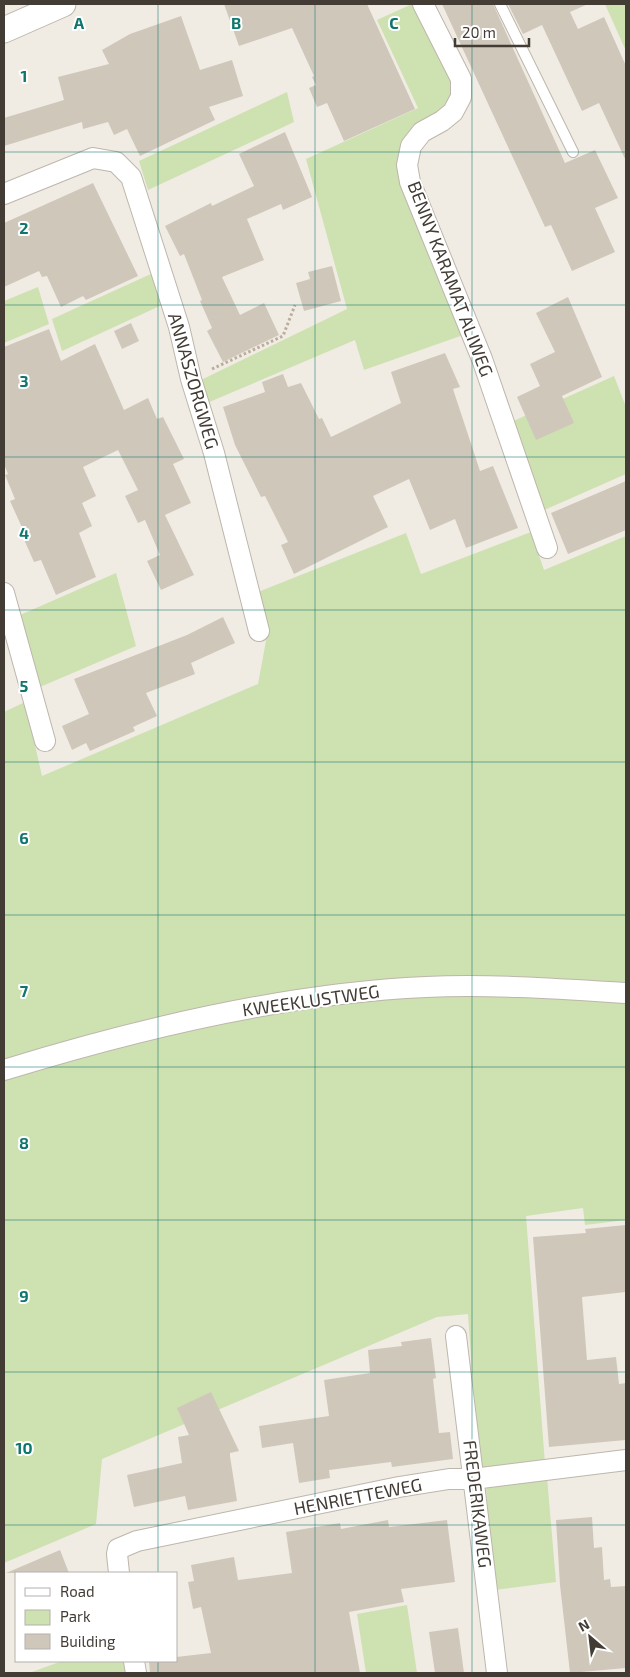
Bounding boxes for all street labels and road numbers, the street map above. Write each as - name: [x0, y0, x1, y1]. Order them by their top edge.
- street label: BENNY KARAMAT ALIWEG: [403, 178, 498, 379]
- street label: ANNASZORGWEG: [164, 310, 224, 451]
- street label: KWEEKLUSTWEG: [241, 979, 381, 1021]
- street label: FREDERIKAWEG: [459, 1439, 497, 1569]
- street label: HENRIETTEWEG: [292, 1473, 424, 1519]

